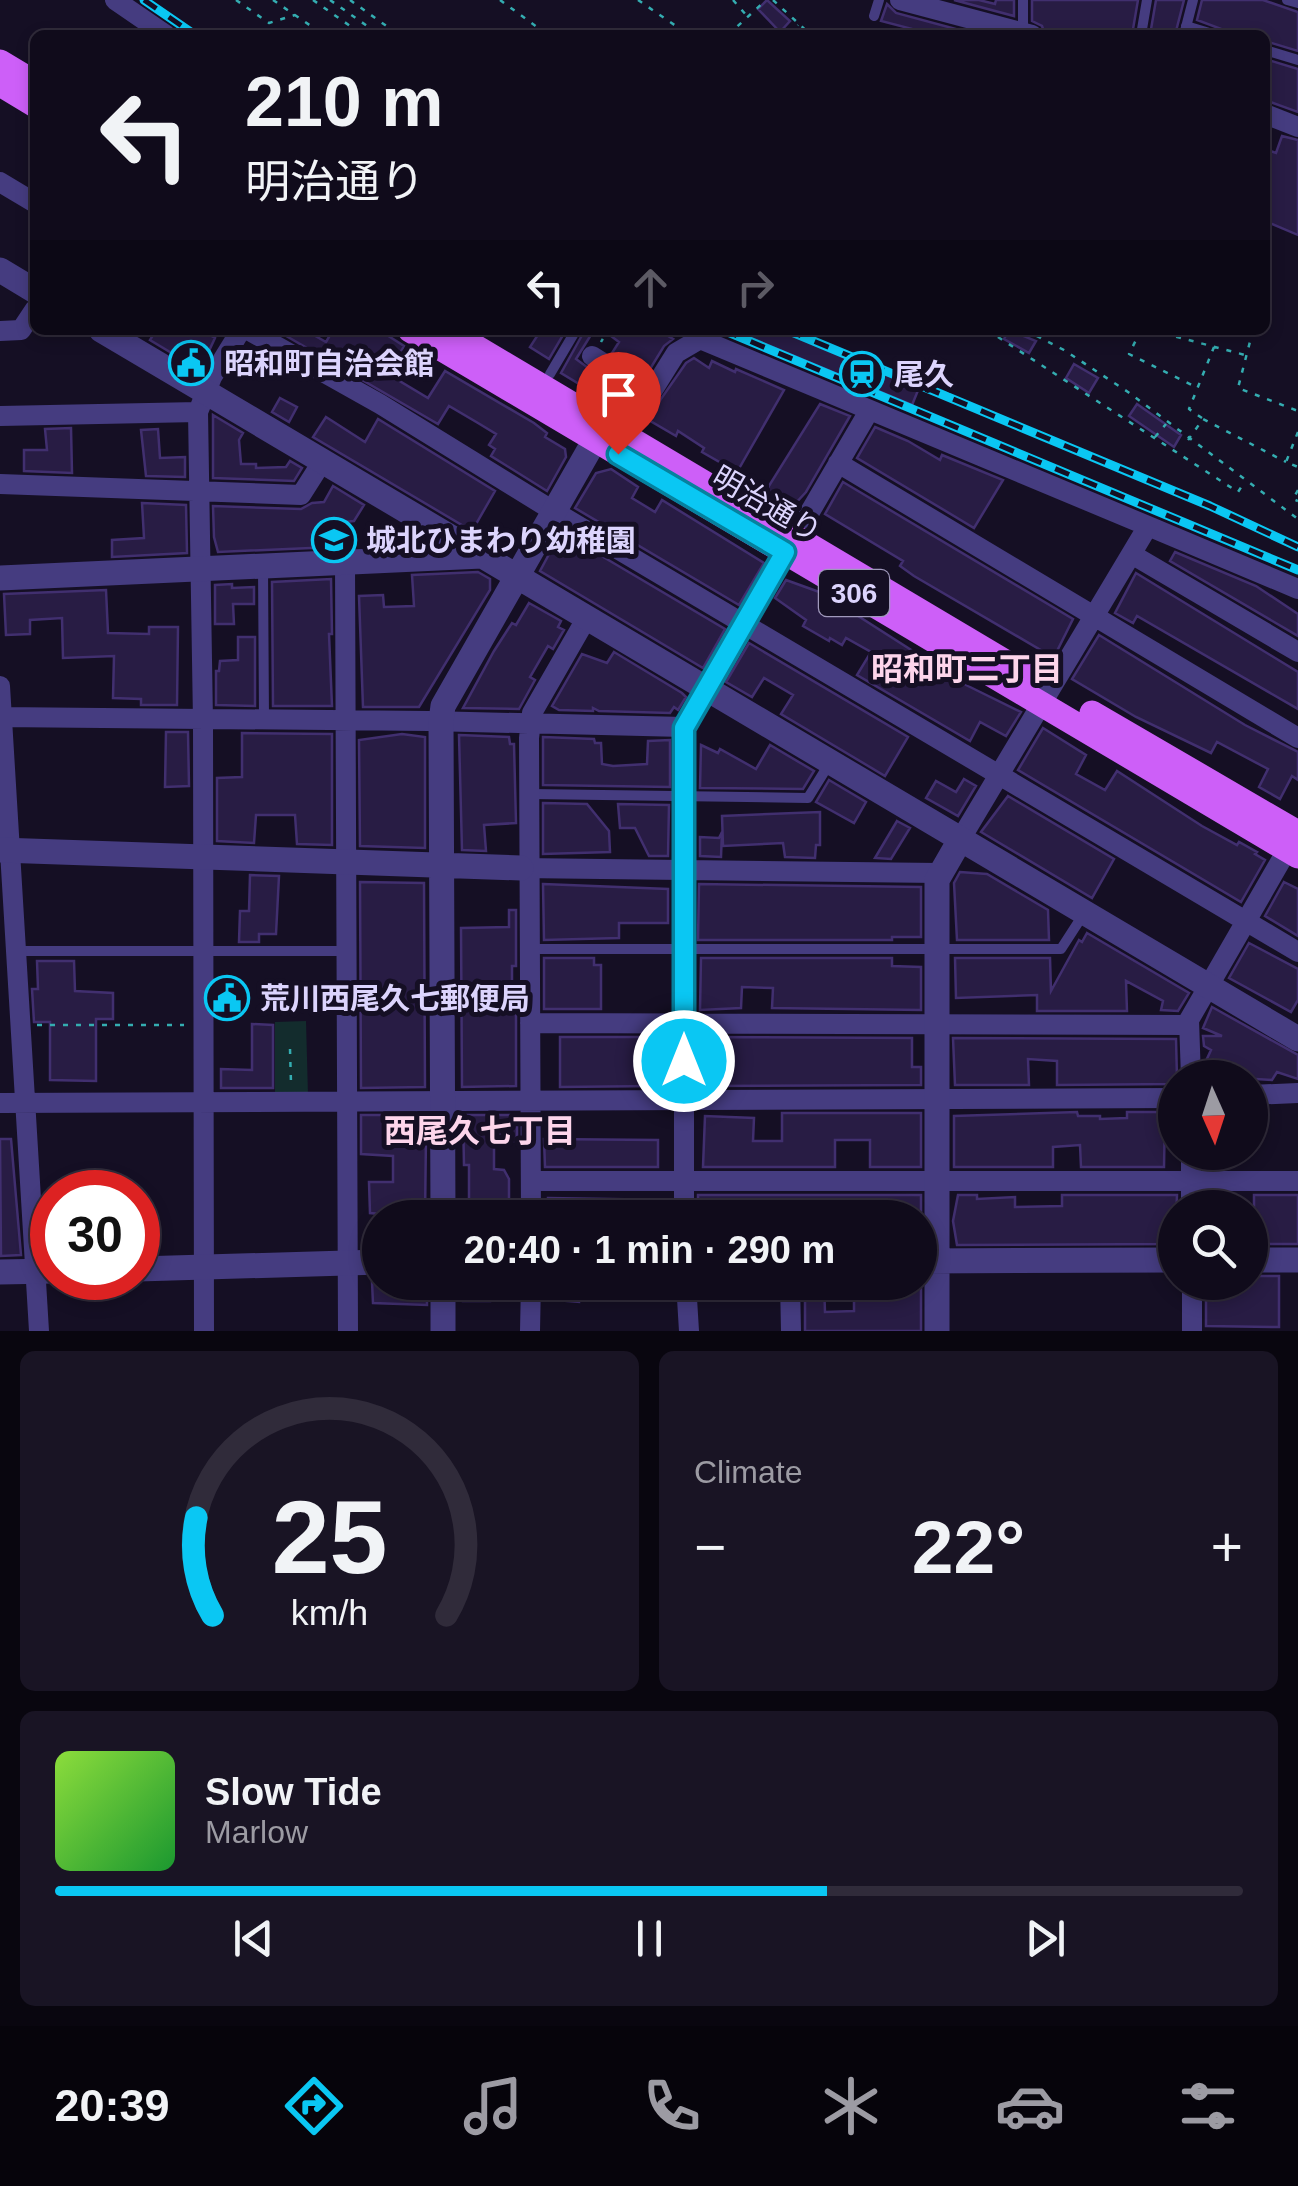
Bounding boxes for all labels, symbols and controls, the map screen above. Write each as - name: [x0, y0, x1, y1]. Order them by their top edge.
- text: 210 m: [245, 63, 443, 141]
- icon: left: [80, 70, 210, 200]
- text: 明治通り: [245, 156, 425, 207]
- icon: left: [518, 260, 573, 315]
- icon: ahead: [623, 260, 678, 315]
- icon: right: [728, 260, 783, 315]
- public building icon: 昭和町自治会館: [168, 340, 214, 386]
- place label: 昭和町自治会館: [224, 347, 434, 380]
- station icon: 尾久: [839, 351, 885, 397]
- pin: [576, 352, 661, 455]
- place label: 尾久: [894, 358, 954, 391]
- icon: arrive: [591, 367, 646, 422]
- street label: 明治通り: [707, 460, 827, 548]
- school or university icon: 城北ひまわり幼稚園: [311, 517, 357, 563]
- place label: 城北ひまわり幼稚園: [366, 524, 636, 557]
- road number: 306: [819, 570, 889, 616]
- district label: 昭和町二丁目: [871, 651, 1063, 687]
- public building icon: 荒川西尾久七郵便局: [204, 975, 250, 1021]
- place label: 荒川西尾久七郵便局: [260, 982, 530, 1015]
- position arrow: [632, 1009, 736, 1113]
- north arrow: [1158, 1060, 1268, 1170]
- map controls: [1158, 1060, 1268, 1300]
- district label: 西尾久七丁目: [384, 1113, 576, 1149]
- speed limit sign: 30: [30, 1170, 160, 1300]
- button: search: [1158, 1190, 1268, 1300]
- text: 20:40 · 1 min · 290 m: [464, 1229, 835, 1271]
- text: Climate: [694, 1454, 802, 1490]
- text: 25: [272, 1479, 387, 1595]
- text: 22°: [912, 1505, 1025, 1589]
- text: −: [694, 1516, 726, 1578]
- text: +: [1211, 1516, 1243, 1578]
- text: km/h: [291, 1593, 368, 1633]
- text: Slow Tide: [205, 1771, 382, 1813]
- text: Marlow: [205, 1814, 308, 1850]
- icon: previous: [226, 1911, 281, 1966]
- icon: pause: [622, 1911, 677, 1966]
- icon: next: [1018, 1911, 1073, 1966]
- icon: directions: [279, 2071, 349, 2141]
- icon: music: [458, 2071, 528, 2141]
- icon: phone: [637, 2071, 707, 2141]
- icon: climate: [816, 2071, 886, 2141]
- icon: car: [995, 2071, 1065, 2141]
- icon: filters: [1173, 2071, 1243, 2141]
- text: 20:39: [54, 2080, 170, 2131]

